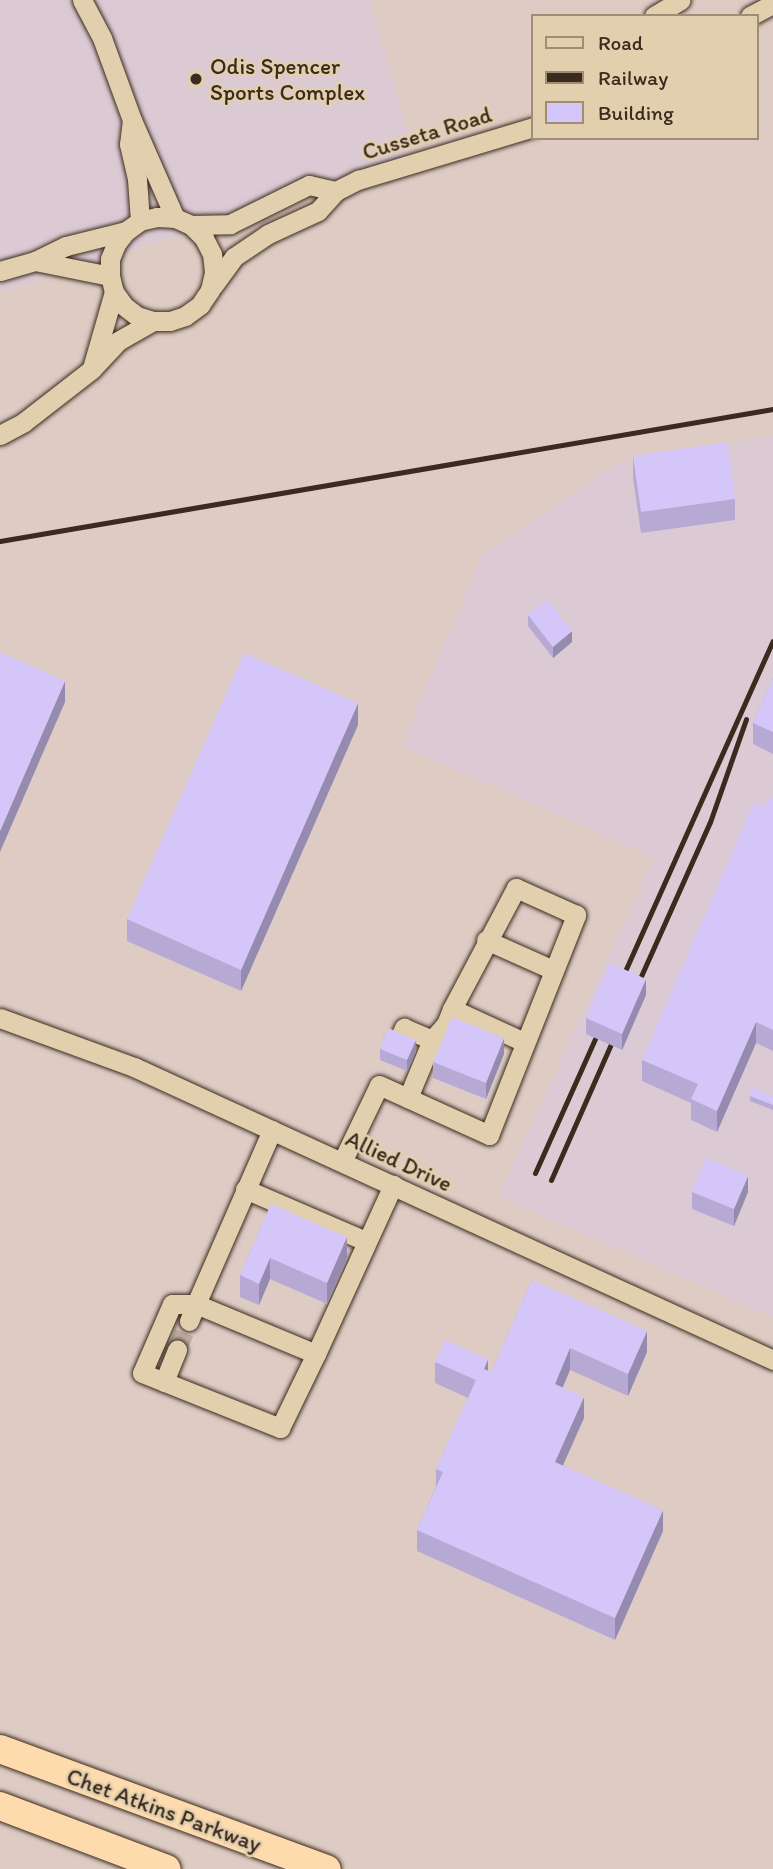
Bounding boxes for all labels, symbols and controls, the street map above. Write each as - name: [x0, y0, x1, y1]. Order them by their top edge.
- legend: [532, 14, 759, 140]
- text: Road: [598, 30, 643, 55]
- place label: Odis Spencer Sports Complex: [210, 52, 366, 106]
- text: Railway: [598, 65, 668, 90]
- marker: Odis Spencer Sports Complex: [188, 71, 204, 87]
- street label: Cusseta Road: [359, 100, 495, 166]
- text: Building: [598, 100, 674, 125]
- street label: Allied Drive: [341, 1124, 457, 1198]
- street label: Chet Atkins Parkway: [63, 1762, 265, 1858]

